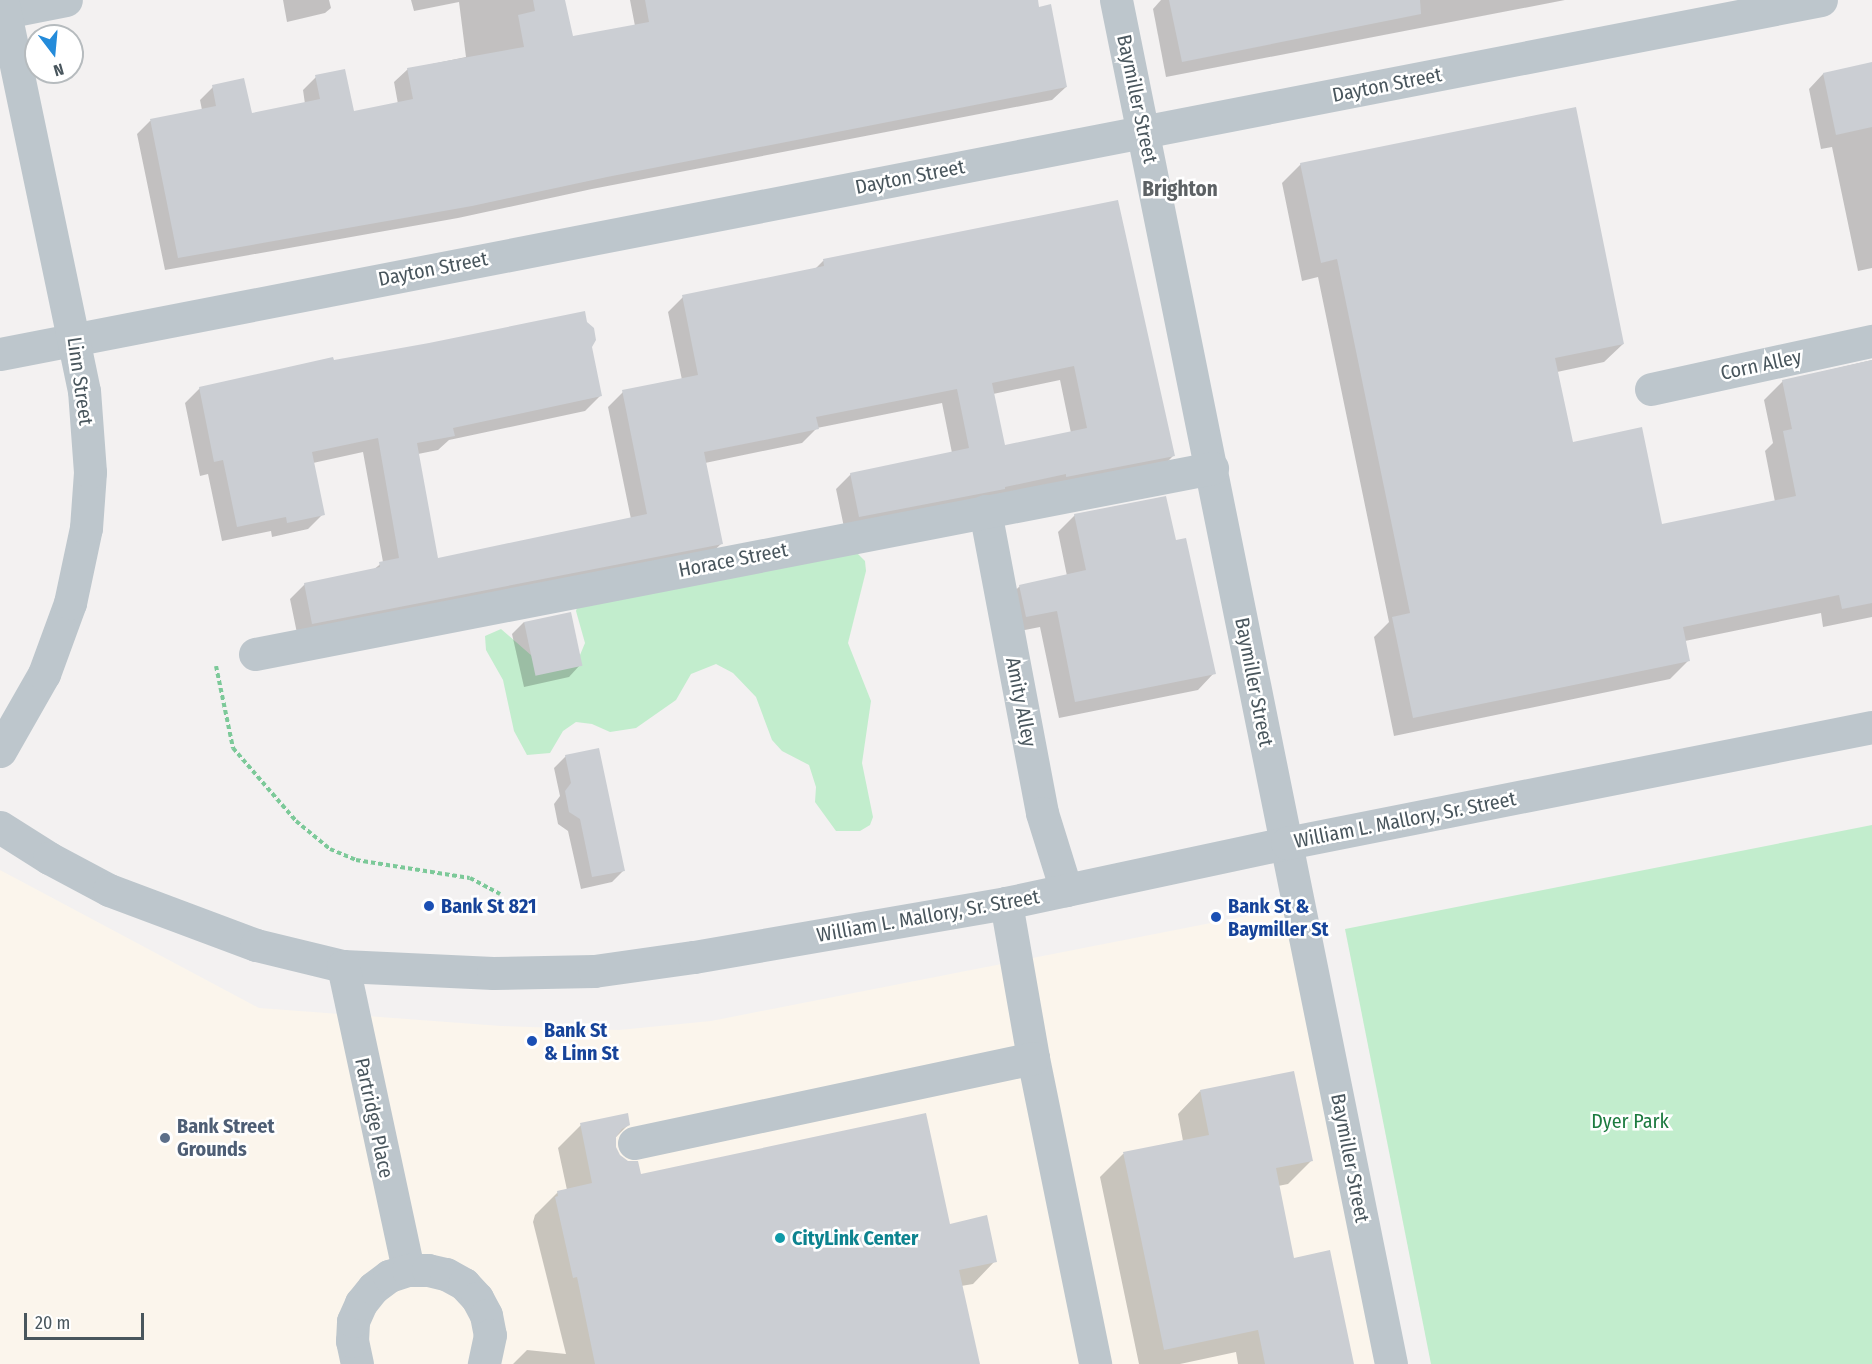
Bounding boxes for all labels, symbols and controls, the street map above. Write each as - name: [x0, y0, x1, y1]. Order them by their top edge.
- north arrow: [24, 24, 84, 84]
- street label: Baymiller Street: [1112, 32, 1162, 166]
- text: N: [51, 59, 66, 80]
- street label: Dayton Street: [1330, 63, 1444, 107]
- street label: Dayton Street: [853, 155, 967, 199]
- district label: Brighton: [1142, 176, 1218, 202]
- street label: Dayton Street: [376, 247, 490, 291]
- street label: Linn Street: [62, 335, 98, 427]
- street label: Corn Alley: [1718, 345, 1804, 385]
- street label: Horace Street: [676, 538, 790, 582]
- street label: Baymiller Street: [1230, 615, 1278, 749]
- street label: Amity Alley: [1001, 655, 1041, 749]
- street label: William L. Mallory, Sr. Street: [1292, 787, 1518, 853]
- street label: William L. Mallory, Sr. Street: [815, 885, 1041, 947]
- place label: Bank St 821: [441, 894, 536, 918]
- place label: Bank St & Baymiller St: [1228, 894, 1329, 941]
- marker: Bank St 821: [422, 899, 436, 913]
- marker: Bank St & Baymiller St: [1209, 910, 1223, 924]
- place label: Bank St & Linn St: [544, 1018, 619, 1065]
- marker: Bank St & Linn St: [525, 1034, 539, 1048]
- street label: Partridge Place: [350, 1056, 398, 1180]
- street label: Baymiller Street: [1326, 1091, 1374, 1225]
- park label: Dyer Park: [1591, 1109, 1669, 1133]
- place label: Bank Street Grounds: [177, 1114, 274, 1161]
- marker: Bank Street Grounds: [158, 1131, 172, 1145]
- place label: CityLink Center: [792, 1226, 918, 1250]
- marker: CityLink Center: [773, 1231, 787, 1245]
- scale bar: [27, 1301, 147, 1339]
- text: 20 m: [35, 1312, 70, 1334]

